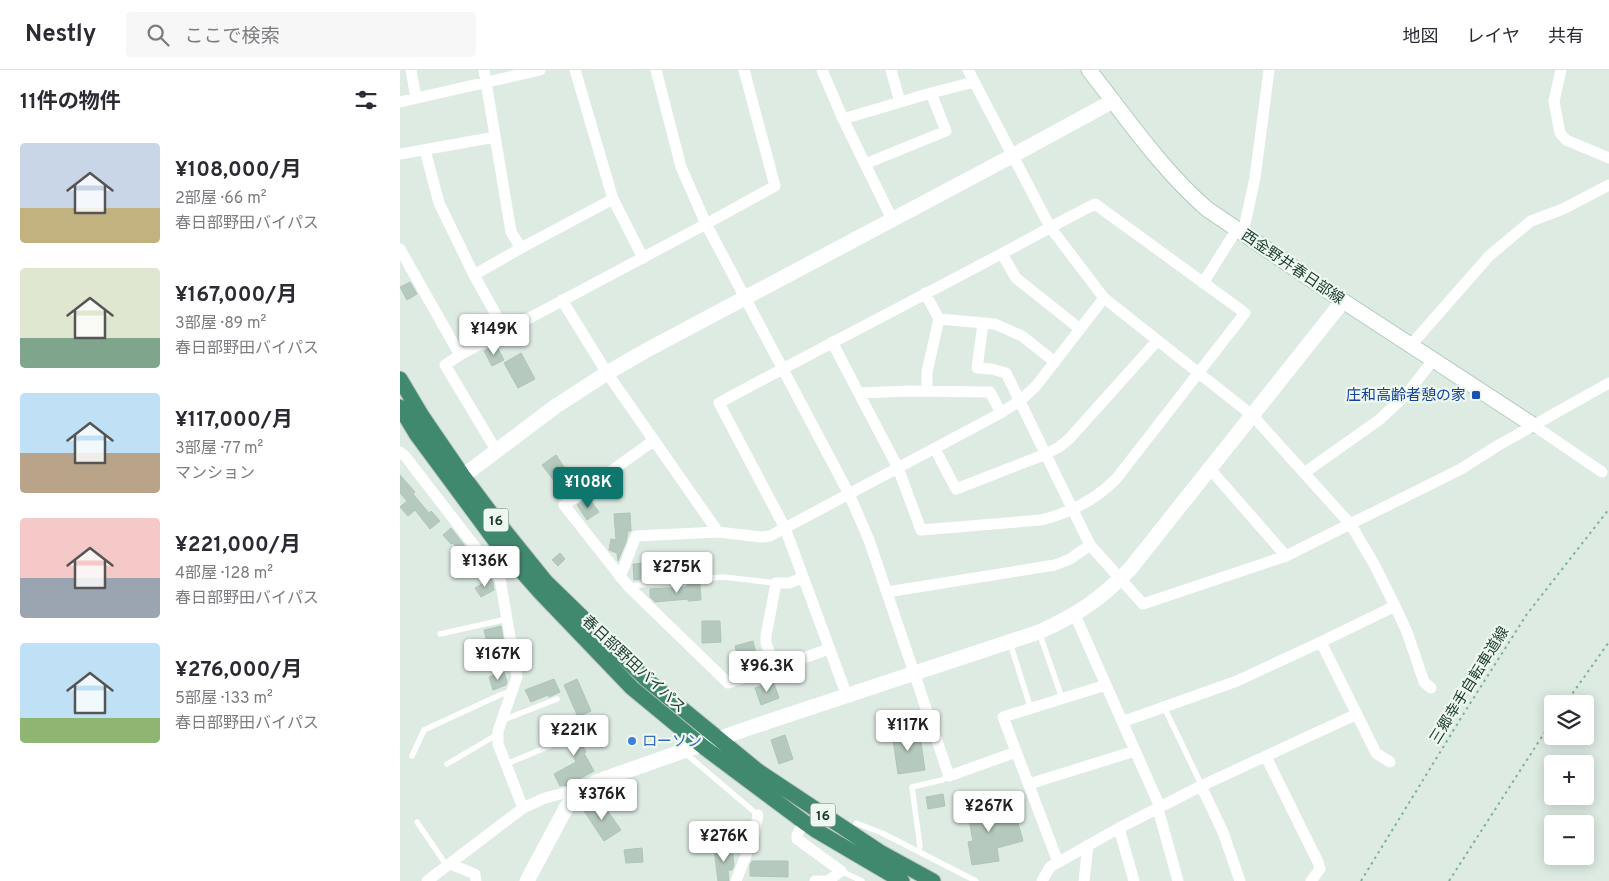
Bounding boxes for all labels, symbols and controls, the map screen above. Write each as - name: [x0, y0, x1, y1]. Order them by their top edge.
- search box: [126, 12, 476, 57]
- text: Nestly: [25, 20, 96, 50]
- icon: search: [144, 21, 172, 49]
- text: ここで検索: [184, 25, 279, 49]
- text: 地図: [1403, 26, 1439, 49]
- text: レイヤ: [1467, 26, 1520, 49]
- text: 共有: [1548, 26, 1584, 49]
- icon: filters: [352, 86, 380, 114]
- text: 11件の物件: [20, 89, 121, 116]
- text: ¥108,000/月: [175, 157, 301, 184]
- icon: home: [60, 163, 120, 223]
- text: 2部屋 · 66 m²: [175, 189, 267, 209]
- text: 春日部野田バイパス: [175, 214, 319, 234]
- street label: 西金野井春日部線: [1237, 226, 1348, 310]
- text: ¥167,000/月: [175, 282, 297, 309]
- icon: home: [60, 288, 120, 348]
- text: 3部屋 · 89 m²: [175, 314, 266, 334]
- pin: ¥149K: [459, 314, 529, 356]
- text: ¥149K: [470, 320, 518, 340]
- text: 春日部野田バイパス: [175, 339, 319, 359]
- place label: 庄和高齢者憩の家: [1346, 386, 1466, 406]
- marker: 庄和高齢者憩の家: [1470, 389, 1482, 401]
- text: ¥117,000/月: [175, 407, 293, 434]
- icon: home: [60, 413, 120, 473]
- text: 3部屋 · 77 m²: [175, 439, 263, 459]
- text: マンション: [175, 464, 255, 484]
- pin: ¥108K: [553, 466, 623, 509]
- text: ¥108K: [564, 473, 612, 493]
- road number: 16: [484, 508, 508, 532]
- text: ¥221,000/月: [175, 532, 301, 559]
- icon: home: [60, 538, 120, 598]
- pin: ¥136K: [450, 546, 520, 588]
- text: ¥136K: [462, 552, 508, 572]
- pin: ¥275K: [642, 552, 712, 594]
- text: ¥275K: [652, 558, 702, 578]
- text: 4部屋 · 128 m²: [175, 564, 273, 584]
- text: 春日部野田バイパス: [175, 589, 319, 609]
- street label: 春日部野田バイパス: [577, 612, 689, 718]
- street label: 三郷幸手自転車道線: [1426, 624, 1514, 748]
- pin: ¥167K: [463, 638, 533, 681]
- text: ¥167K: [475, 645, 521, 665]
- pin: ¥96.3K: [726, 650, 808, 693]
- text: ¥276,000/月: [175, 657, 302, 684]
- text: ¥96.3K: [740, 657, 794, 677]
- icon: home: [60, 663, 120, 723]
- text: 5部屋 · 133 m²: [175, 689, 273, 709]
- map controls: [1544, 695, 1594, 865]
- button: layers: [1544, 695, 1594, 745]
- pin: ¥117K: [873, 710, 943, 752]
- text: 春日部野田バイパス: [175, 714, 319, 734]
- pin: ¥221K: [539, 714, 609, 757]
- text: ¥117K: [887, 716, 929, 736]
- text: ¥221K: [551, 721, 597, 741]
- place label: ローソン: [642, 733, 702, 752]
- marker: ローソン: [626, 735, 638, 747]
- button: +: [1544, 755, 1594, 805]
- pin: ¥376K: [567, 778, 637, 821]
- text: ¥376K: [578, 785, 626, 805]
- pin: ¥267K: [954, 790, 1024, 833]
- text: ¥267K: [964, 797, 1014, 817]
- road number: 16: [810, 804, 836, 826]
- button: −: [1544, 815, 1594, 865]
- pin: ¥276K: [689, 820, 759, 863]
- text: ¥276K: [700, 827, 748, 847]

